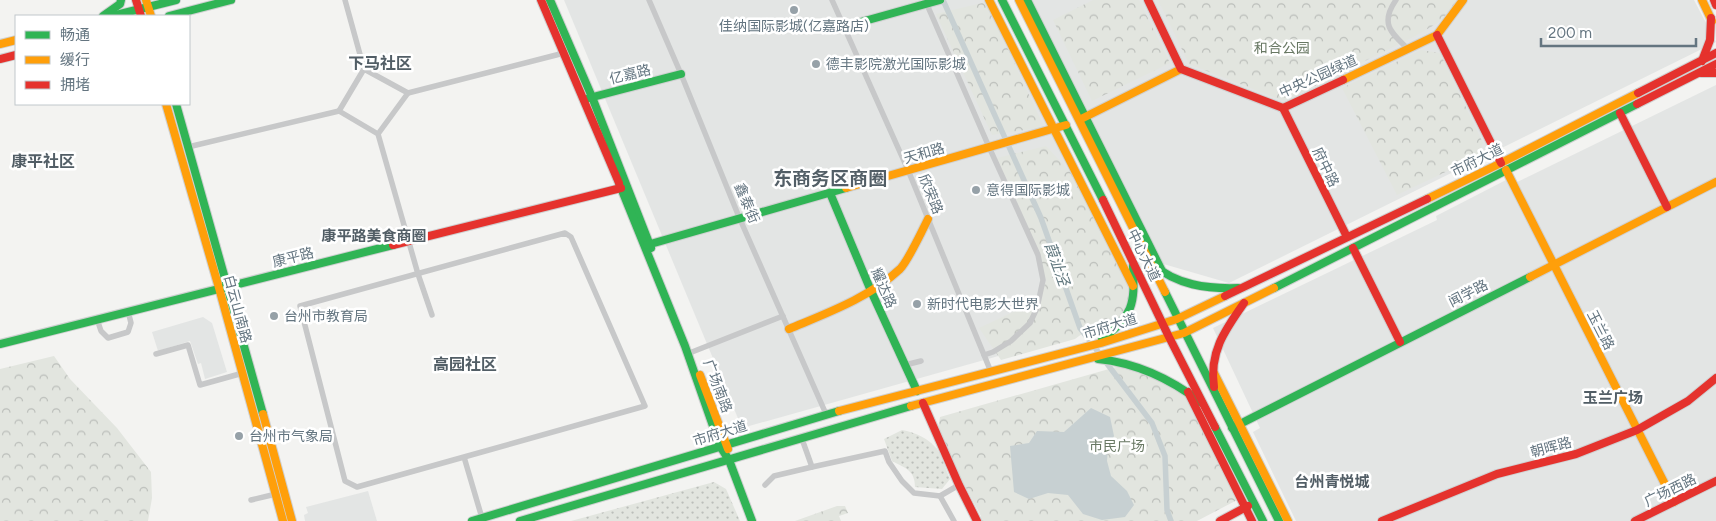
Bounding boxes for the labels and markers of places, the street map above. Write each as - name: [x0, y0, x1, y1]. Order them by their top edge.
- marker: 佳纳国际影城(亿嘉路店): [788, 4, 800, 16]
- place label: 佳纳国际影城(亿嘉路店): [719, 18, 869, 35]
- place label: 德丰影院激光国际影城: [826, 56, 966, 73]
- marker: 德丰影院激光国际影城: [810, 58, 822, 70]
- place label: 意得国际影城: [986, 182, 1070, 199]
- marker: 意得国际影城: [970, 184, 982, 196]
- place label: 新时代电影大世界: [927, 296, 1039, 313]
- marker: 新时代电影大世界: [911, 298, 923, 310]
- place label: 台州市教育局: [284, 308, 368, 325]
- marker: 台州市教育局: [268, 310, 280, 322]
- place label: 台州市气象局: [249, 428, 333, 445]
- marker: 台州市气象局: [233, 430, 245, 442]

